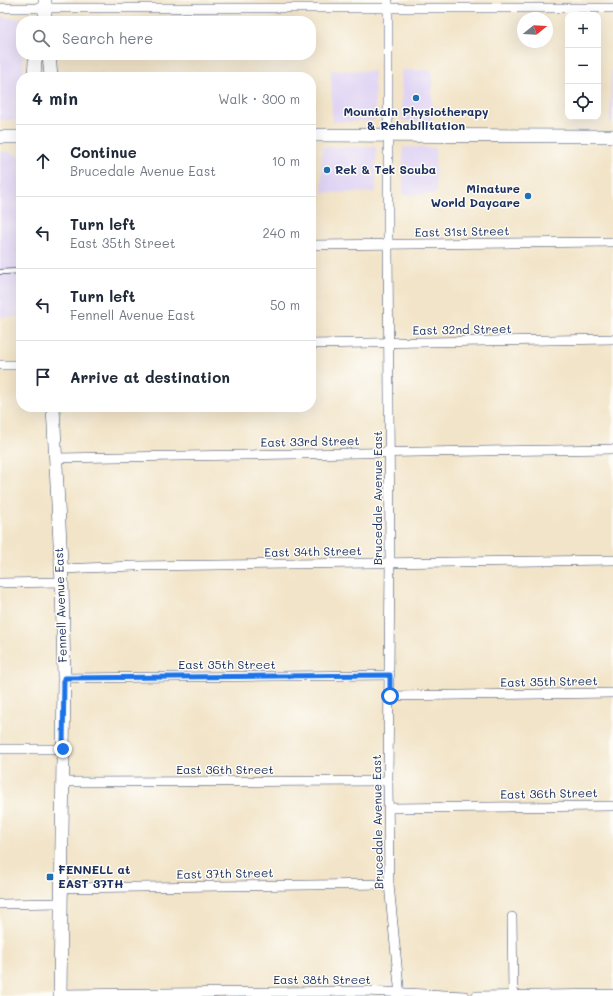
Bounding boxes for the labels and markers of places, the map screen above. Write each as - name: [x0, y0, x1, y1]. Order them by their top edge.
- marker: Mountain Physiotherapy & Rehabilitation: [411, 93, 421, 103]
- place label: Mountain Physiotherapy & Rehabilitation: [344, 103, 489, 133]
- place label: Rek & Tek Scuba: [335, 161, 436, 177]
- marker: Rek & Tek Scuba: [322, 165, 332, 175]
- place label: Minature World Daycare: [431, 180, 520, 210]
- marker: Minature World Daycare: [523, 191, 533, 201]
- place label: FENNELL at EAST 37TH: [58, 861, 130, 891]
- marker: FENNELL at EAST 37TH: [45, 872, 55, 882]

